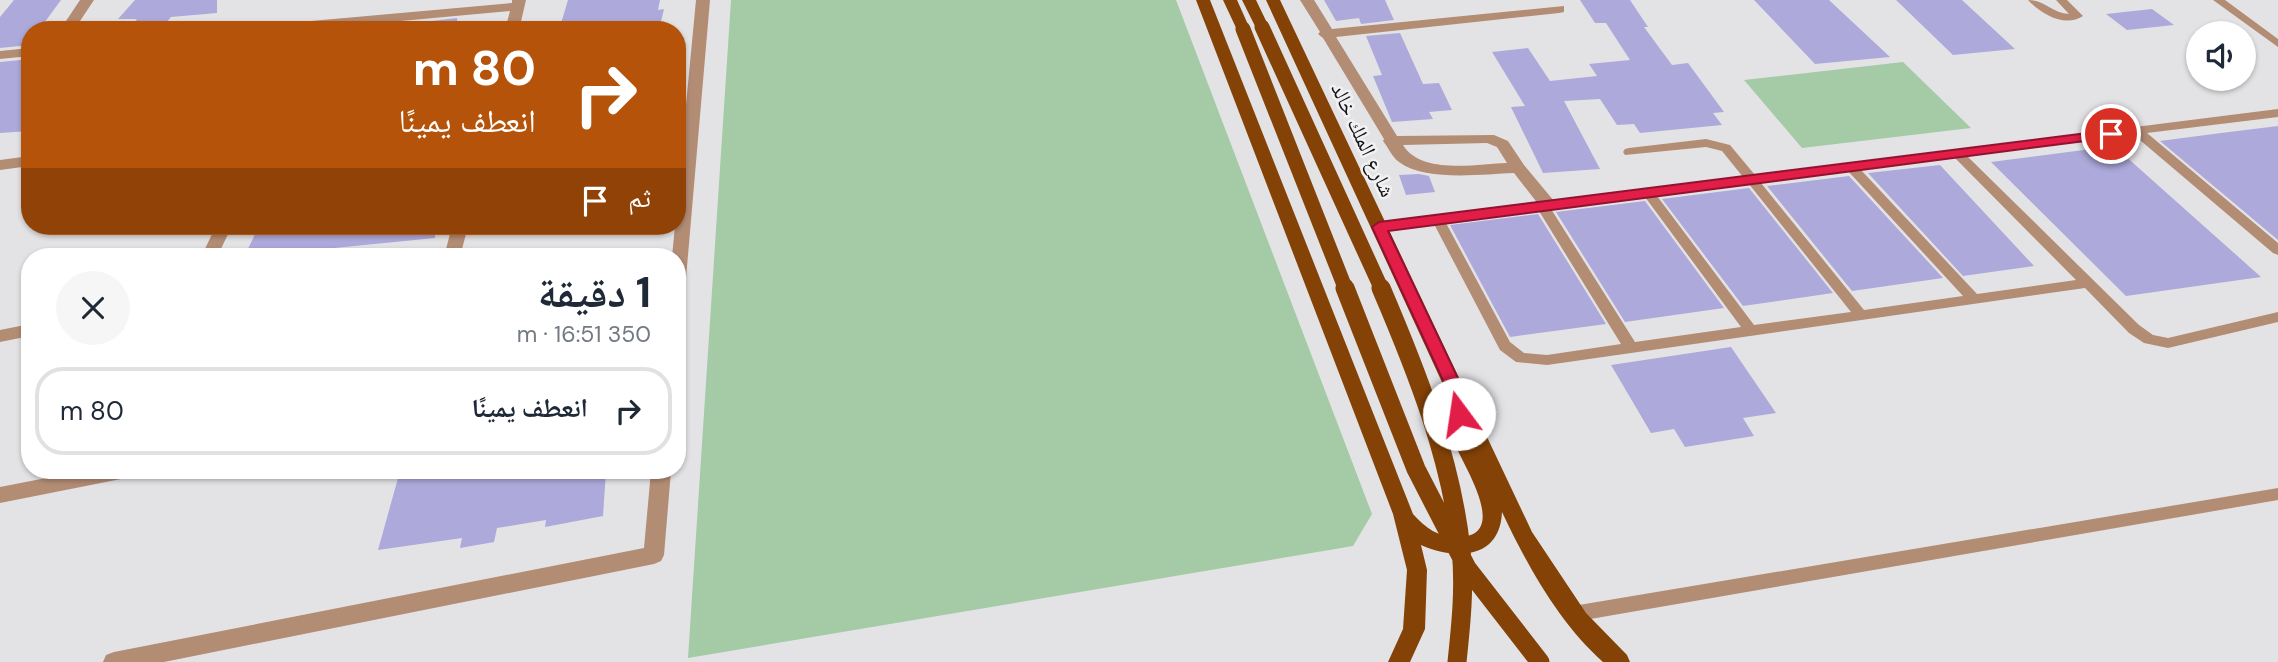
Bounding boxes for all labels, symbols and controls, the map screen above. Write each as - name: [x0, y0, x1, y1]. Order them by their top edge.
- map controls: [2186, 21, 2256, 91]
- button: sound: [2186, 21, 2256, 91]
- text: 80 m: [413, 36, 536, 100]
- icon: right: [560, 49, 651, 140]
- street label: شارع الملك خالد: [1324, 78, 1402, 202]
- text: انعطف يمينًا: [398, 100, 536, 142]
- pin: [2081, 104, 2141, 164]
- icon: arrive: [2092, 115, 2130, 153]
- text: ثم: [628, 181, 651, 215]
- icon: arrive: [576, 182, 614, 220]
- text: 1 دقيقة: [538, 265, 651, 320]
- button: close: [56, 271, 130, 345]
- text: 350 m · 16:51: [517, 319, 651, 349]
- position arrow: [1422, 377, 1496, 451]
- text: انعطف يمينًا: [472, 391, 588, 425]
- icon: right: [609, 392, 647, 430]
- text: 80 m: [60, 394, 124, 428]

